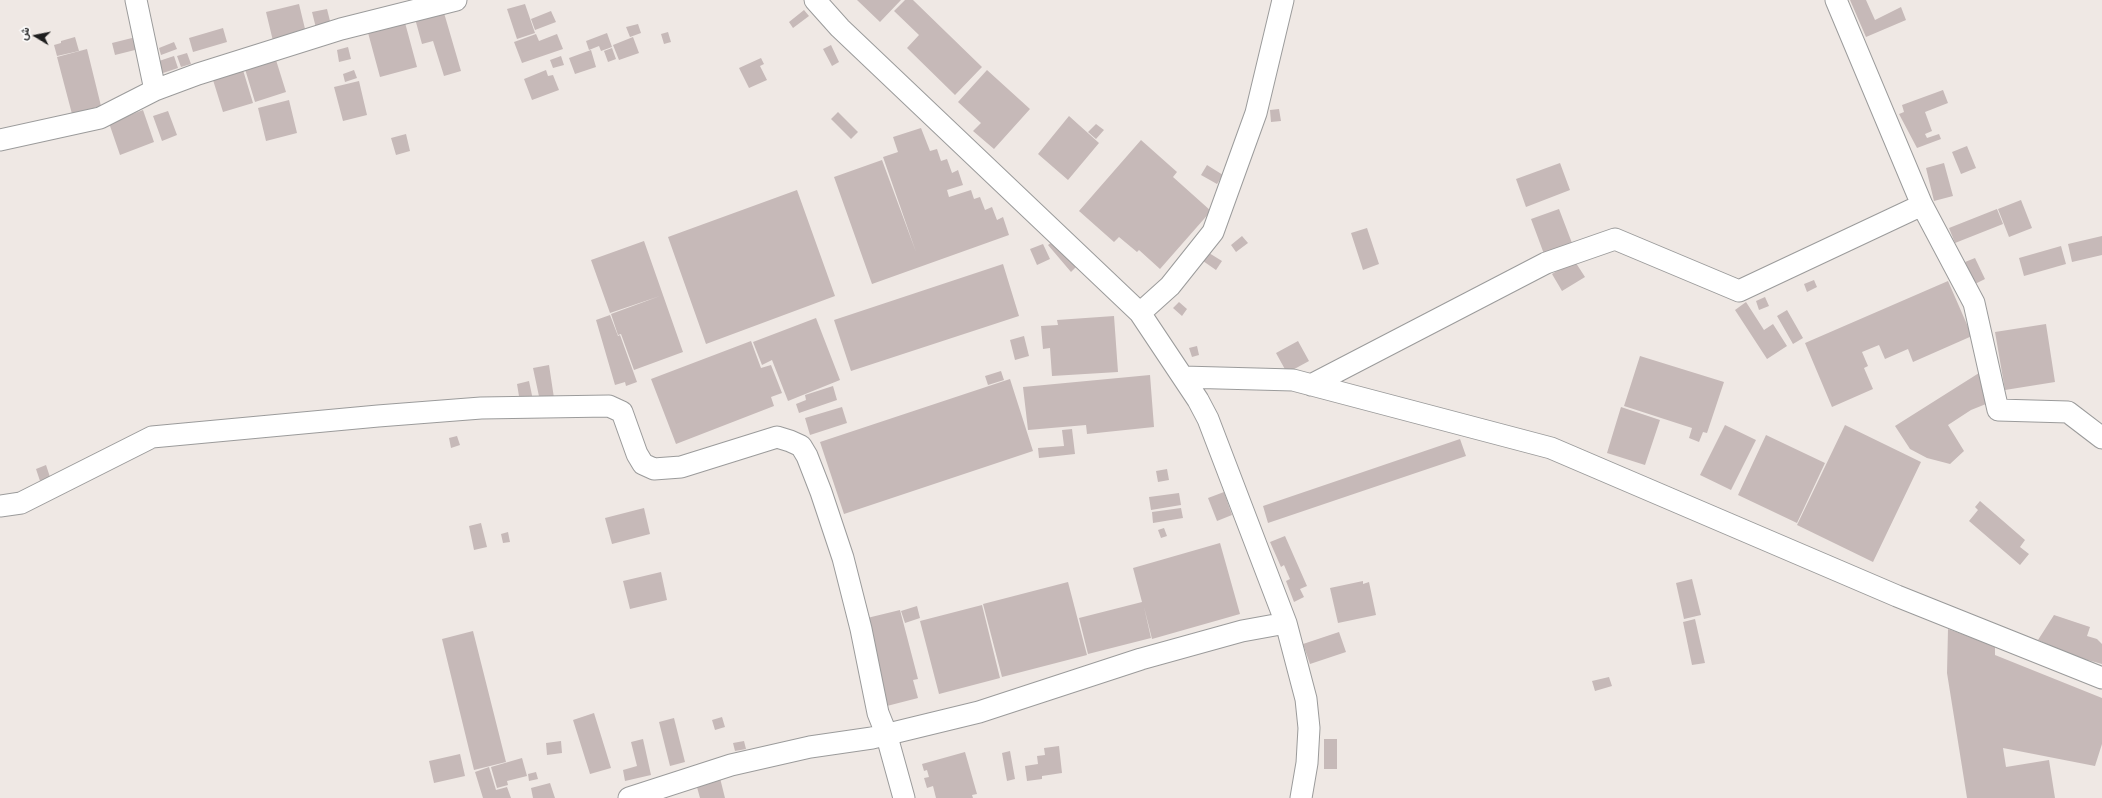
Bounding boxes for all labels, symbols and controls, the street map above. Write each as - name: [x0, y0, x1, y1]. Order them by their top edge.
- north arrow: [16, 16, 56, 56]
- text: ش: [16, 26, 32, 42]

